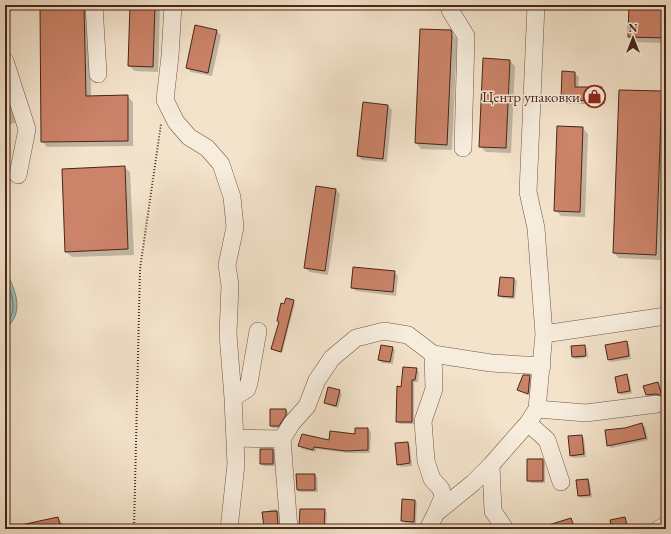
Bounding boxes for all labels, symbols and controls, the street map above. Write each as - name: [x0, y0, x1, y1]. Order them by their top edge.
- north arrow: [613, 18, 653, 58]
- text: N: [629, 21, 638, 35]
- shop icon: Центр упаковки: [582, 83, 608, 109]
- place label: Центр упаковки: [482, 87, 580, 106]

